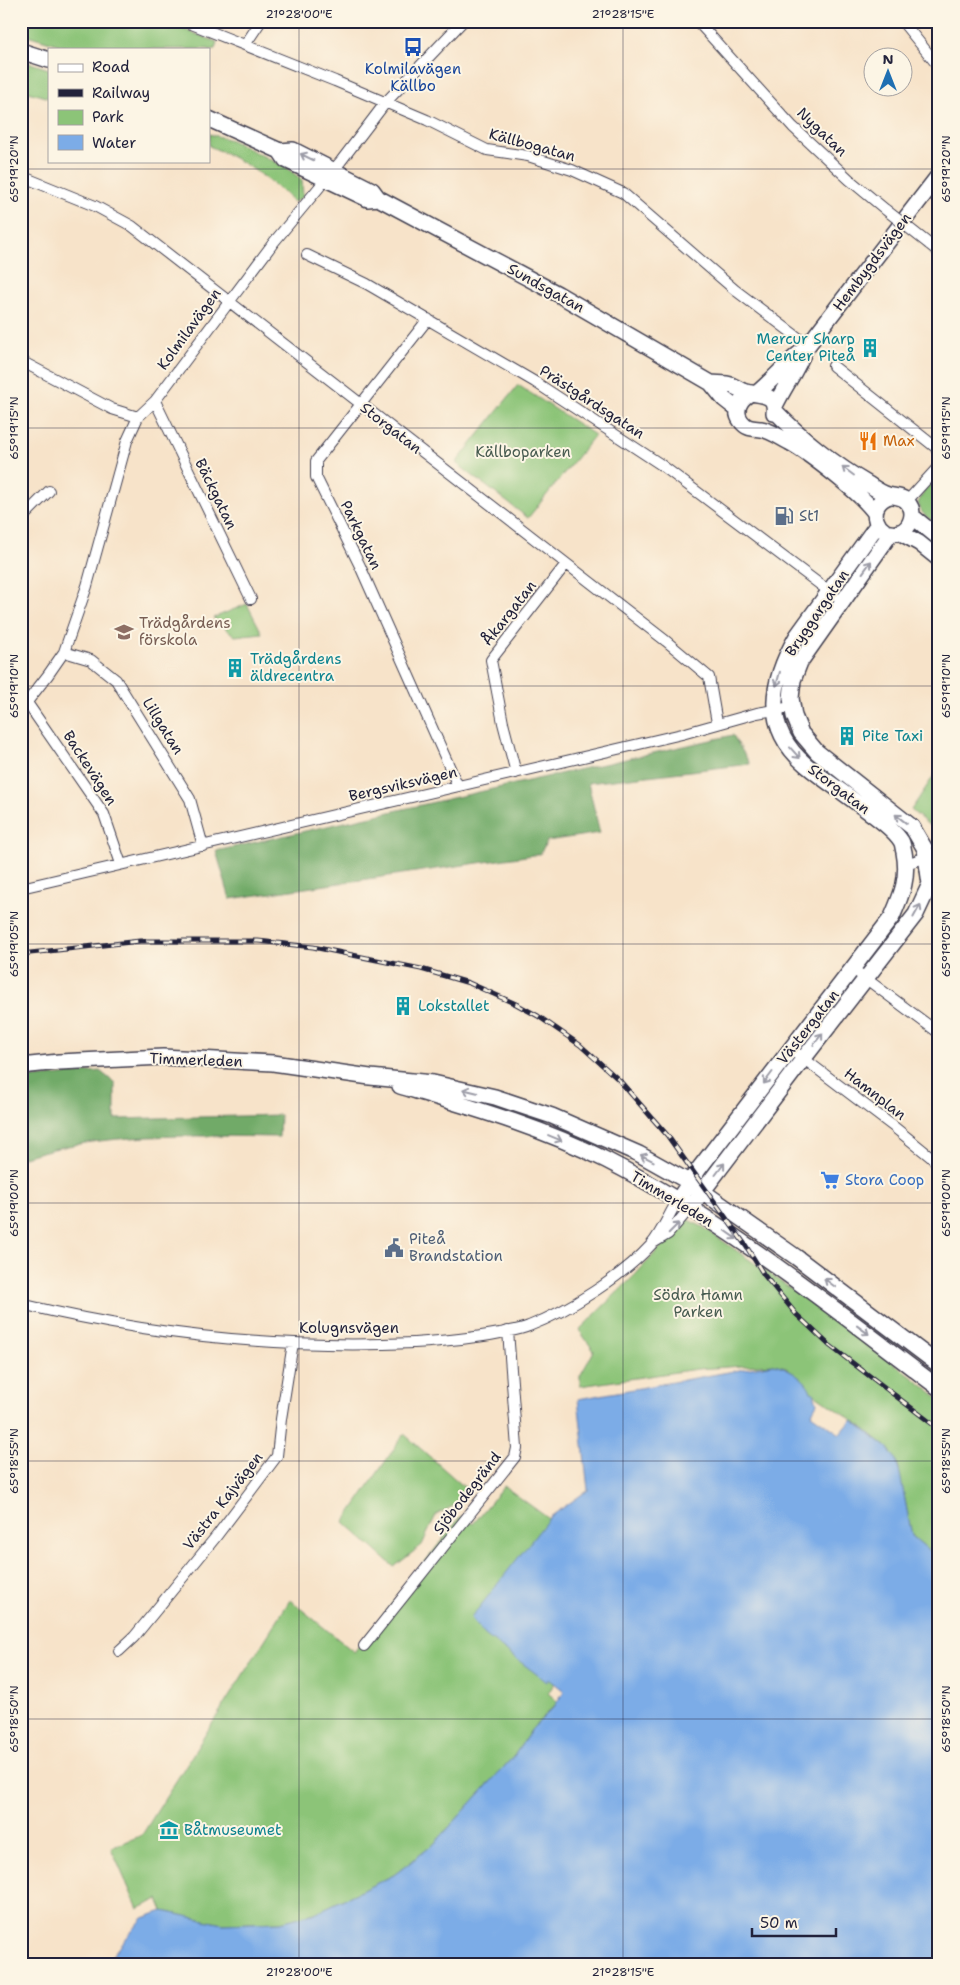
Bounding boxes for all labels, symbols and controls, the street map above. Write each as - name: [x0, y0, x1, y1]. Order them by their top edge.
- text: 21°28'00"E: [265, 6, 333, 22]
- text: 21°28'15"E: [592, 6, 654, 22]
- bus stop icon: Kolmilavägen Källbo: [402, 36, 424, 58]
- legend: [48, 48, 210, 162]
- north arrow: [862, 48, 912, 98]
- text: N: [882, 50, 894, 68]
- text: Road: [92, 57, 130, 77]
- place label: Kolmilavägen Källbo: [365, 59, 461, 96]
- text: Railway: [92, 83, 150, 103]
- street label: Nygatan: [792, 103, 852, 161]
- text: Park: [92, 107, 124, 127]
- street label: Källbogatan: [487, 124, 577, 166]
- text: Water: [92, 133, 136, 153]
- text: 65°19'20"N: [6, 135, 22, 203]
- text: 65°19'20"N: [938, 135, 954, 203]
- one-way arrow: [300, 152, 315, 161]
- street label: Hembygdsvägen: [828, 209, 916, 315]
- street label: Sundsgatan: [504, 259, 588, 317]
- street label: Kolmilavägen: [153, 284, 225, 374]
- place label: Mercur Sharp Center Piteå: [757, 329, 856, 366]
- building icon: Mercur Sharp Center Piteå: [859, 337, 881, 359]
- street label: Prästgårdsgatan: [536, 361, 648, 443]
- text: 65°19'15"N: [6, 396, 22, 460]
- text: 65°19'15"N: [938, 396, 954, 460]
- street label: Storgatan: [356, 398, 426, 458]
- restaurant icon: Max: [857, 430, 879, 452]
- place label: Max: [883, 431, 915, 451]
- park label: Källboparken: [475, 442, 571, 462]
- street label: Bäckgatan: [190, 455, 242, 533]
- one-way arrow: [842, 465, 855, 476]
- street label: Parkgatan: [336, 497, 386, 573]
- fuel station icon: St1: [773, 505, 795, 527]
- place label: St1: [799, 506, 819, 526]
- one-way arrow: [862, 560, 872, 574]
- street label: Bryggargatan: [781, 566, 853, 660]
- street label: Åkargatan: [476, 575, 541, 650]
- place label: Trädgårdens förskola: [139, 613, 231, 650]
- school or university icon: Trädgårdens förskola: [113, 621, 135, 643]
- place label: Trädgårdens äldrecentra: [250, 649, 342, 686]
- text: 65°19'10"N: [6, 654, 22, 718]
- text: 65°19'10"N: [938, 654, 954, 718]
- building icon: Trädgårdens äldrecentra: [224, 657, 246, 679]
- one-way arrow: [773, 671, 782, 687]
- street label: Lillgatan: [138, 694, 188, 758]
- building icon: Pite Taxi: [836, 725, 858, 747]
- place label: Pite Taxi: [862, 726, 923, 746]
- street label: Backevägen: [58, 727, 122, 809]
- one-way arrow: [789, 746, 801, 759]
- street label: Storgatan: [804, 759, 874, 819]
- street label: Bergsviksvägen: [347, 762, 459, 806]
- one-way arrow: [895, 813, 908, 824]
- one-way arrow: [912, 903, 922, 918]
- text: 65°19'05"N: [6, 911, 22, 977]
- text: 65°19'05"N: [938, 911, 954, 977]
- street label: Västergatan: [772, 985, 844, 1069]
- building icon: Lokstallet: [392, 995, 414, 1017]
- place label: Lokstallet: [418, 996, 490, 1016]
- one-way arrow: [812, 1033, 823, 1046]
- street label: Timmerleden: [149, 1048, 243, 1072]
- street label: Hamnplan: [840, 1063, 910, 1125]
- one-way arrow: [763, 1072, 774, 1085]
- one-way arrow: [462, 1086, 478, 1095]
- one-way arrow: [547, 1133, 562, 1143]
- one-way arrow: [640, 1153, 655, 1162]
- one-way arrow: [715, 1162, 725, 1176]
- street label: Timmerleden: [627, 1166, 717, 1232]
- text: 65°19'00"N: [6, 1169, 22, 1237]
- supermarket icon: Stora Coop: [819, 1169, 841, 1191]
- text: 65°19'00"N: [938, 1169, 954, 1237]
- place label: Stora Coop: [845, 1170, 924, 1190]
- one-way arrow: [668, 1222, 680, 1235]
- place label: Piteå Brandstation: [409, 1229, 503, 1266]
- one-way arrow: [723, 1230, 737, 1240]
- public building icon: Piteå Brandstation: [383, 1237, 405, 1259]
- one-way arrow: [823, 1278, 837, 1288]
- park label: Södra Hamn Parken: [653, 1285, 743, 1322]
- street label: Kolugnsvägen: [299, 1318, 399, 1338]
- one-way arrow: [855, 1325, 869, 1335]
- text: 65°18'55"N: [6, 1428, 22, 1494]
- text: 65°18'55"N: [938, 1428, 954, 1494]
- street label: Sjöbodegränd: [428, 1447, 506, 1539]
- street label: Västra Kajvägen: [179, 1448, 267, 1554]
- text: 65°18'50"N: [6, 1685, 22, 1753]
- text: 65°18'50"N: [938, 1685, 954, 1753]
- museum icon: Båtmuseumet: [158, 1819, 180, 1841]
- place label: Båtmuseumet: [184, 1820, 282, 1840]
- scale bar: [752, 1905, 836, 1937]
- text: 50 m: [760, 1913, 798, 1933]
- text: 21°28'00"E: [265, 1964, 333, 1980]
- text: 21°28'15"E: [592, 1964, 654, 1980]

